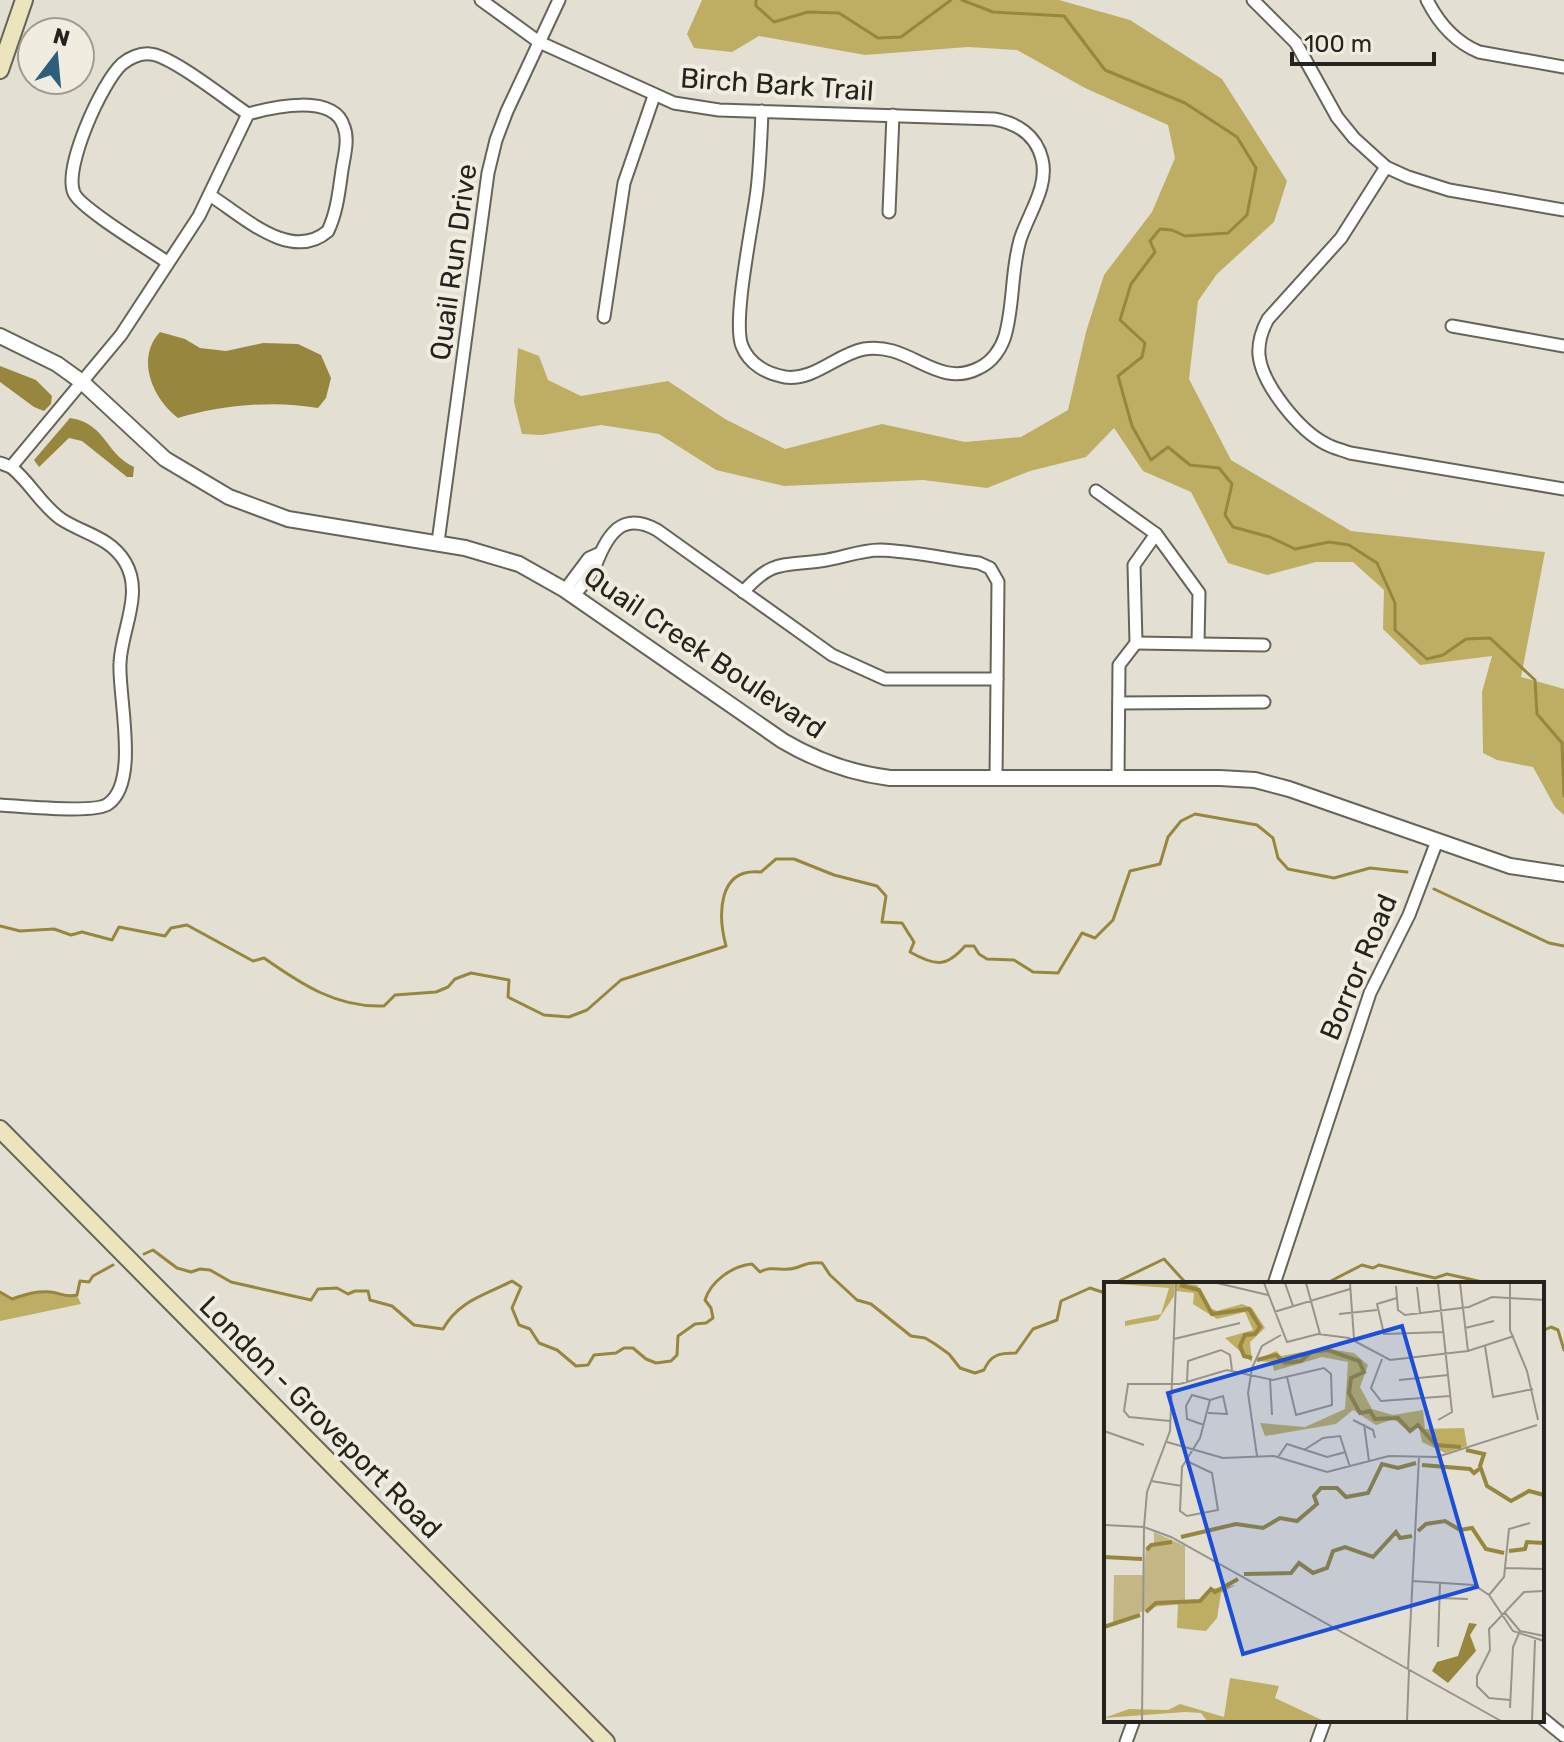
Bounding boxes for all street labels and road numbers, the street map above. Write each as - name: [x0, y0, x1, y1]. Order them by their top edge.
- street label: Birch Bark Trail: [679, 61, 875, 108]
- street label: Quail Run Drive: [423, 162, 484, 362]
- street label: Quail Creek Boulevard: [578, 559, 832, 746]
- street label: Borror Road: [1313, 889, 1404, 1045]
- street label: London - Groveport Road: [193, 1289, 449, 1545]

